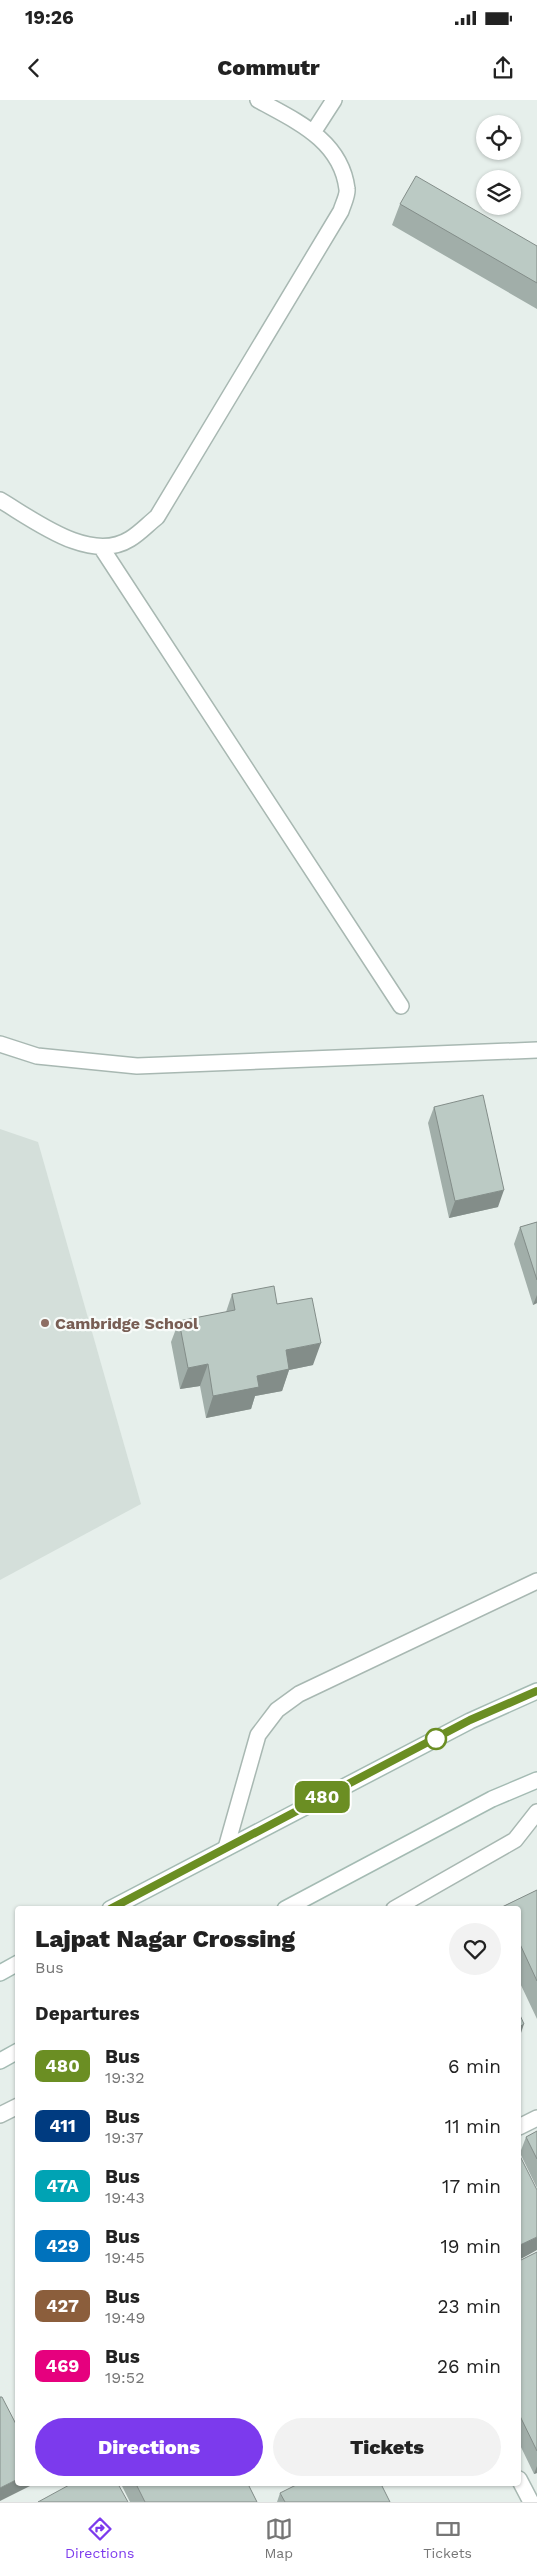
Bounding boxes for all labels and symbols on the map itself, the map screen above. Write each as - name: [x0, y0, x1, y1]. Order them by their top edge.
- place label: Cambridge School: [55, 1314, 199, 1333]
- marker: Cambridge School: [39, 1317, 51, 1329]
- unlabelled marker: [425, 1728, 447, 1750]
- line badge: 480: [293, 1781, 351, 1813]

